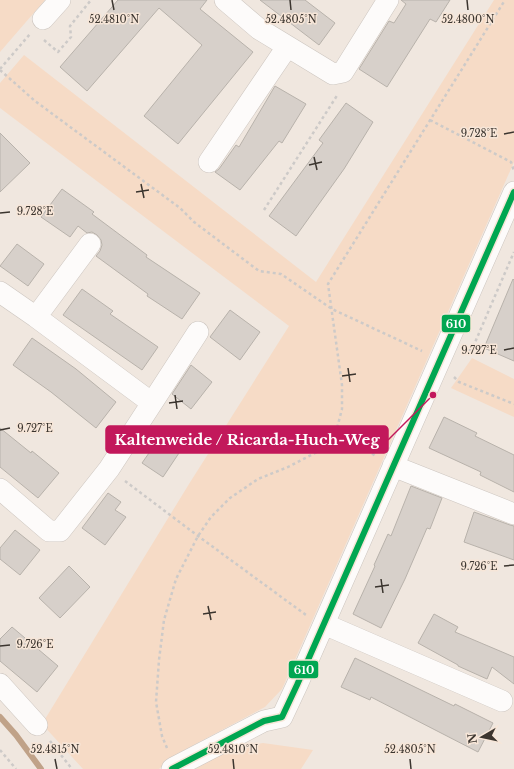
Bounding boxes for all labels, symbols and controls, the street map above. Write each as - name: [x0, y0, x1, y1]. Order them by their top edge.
- text: 52.4810°N: [89, 13, 139, 26]
- text: 52.4805°N: [265, 13, 317, 26]
- text: 52.4800°N: [441, 13, 495, 26]
- text: 9.728°E: [461, 127, 497, 140]
- text: 9.728°E: [17, 205, 53, 218]
- line badge: 610: [441, 314, 471, 333]
- text: 610: [446, 317, 466, 331]
- text: 9.727°E: [461, 344, 497, 357]
- text: 9.727°E: [17, 422, 53, 435]
- callout: Kaltenweide / Ricarda-Huch-Weg: [106, 426, 388, 453]
- text: Kaltenweide / Ricarda-Huch-Weg: [114, 430, 380, 449]
- text: 9.726°E: [460, 560, 498, 573]
- text: 9.726°E: [16, 638, 54, 651]
- line badge: 610: [288, 660, 319, 679]
- text: 610: [294, 663, 314, 677]
- north arrow: [462, 717, 502, 757]
- text: N: [464, 732, 480, 745]
- text: 52.4815°N: [30, 743, 80, 756]
- text: 52.4810°N: [208, 743, 258, 756]
- text: 52.4805°N: [384, 743, 436, 756]

